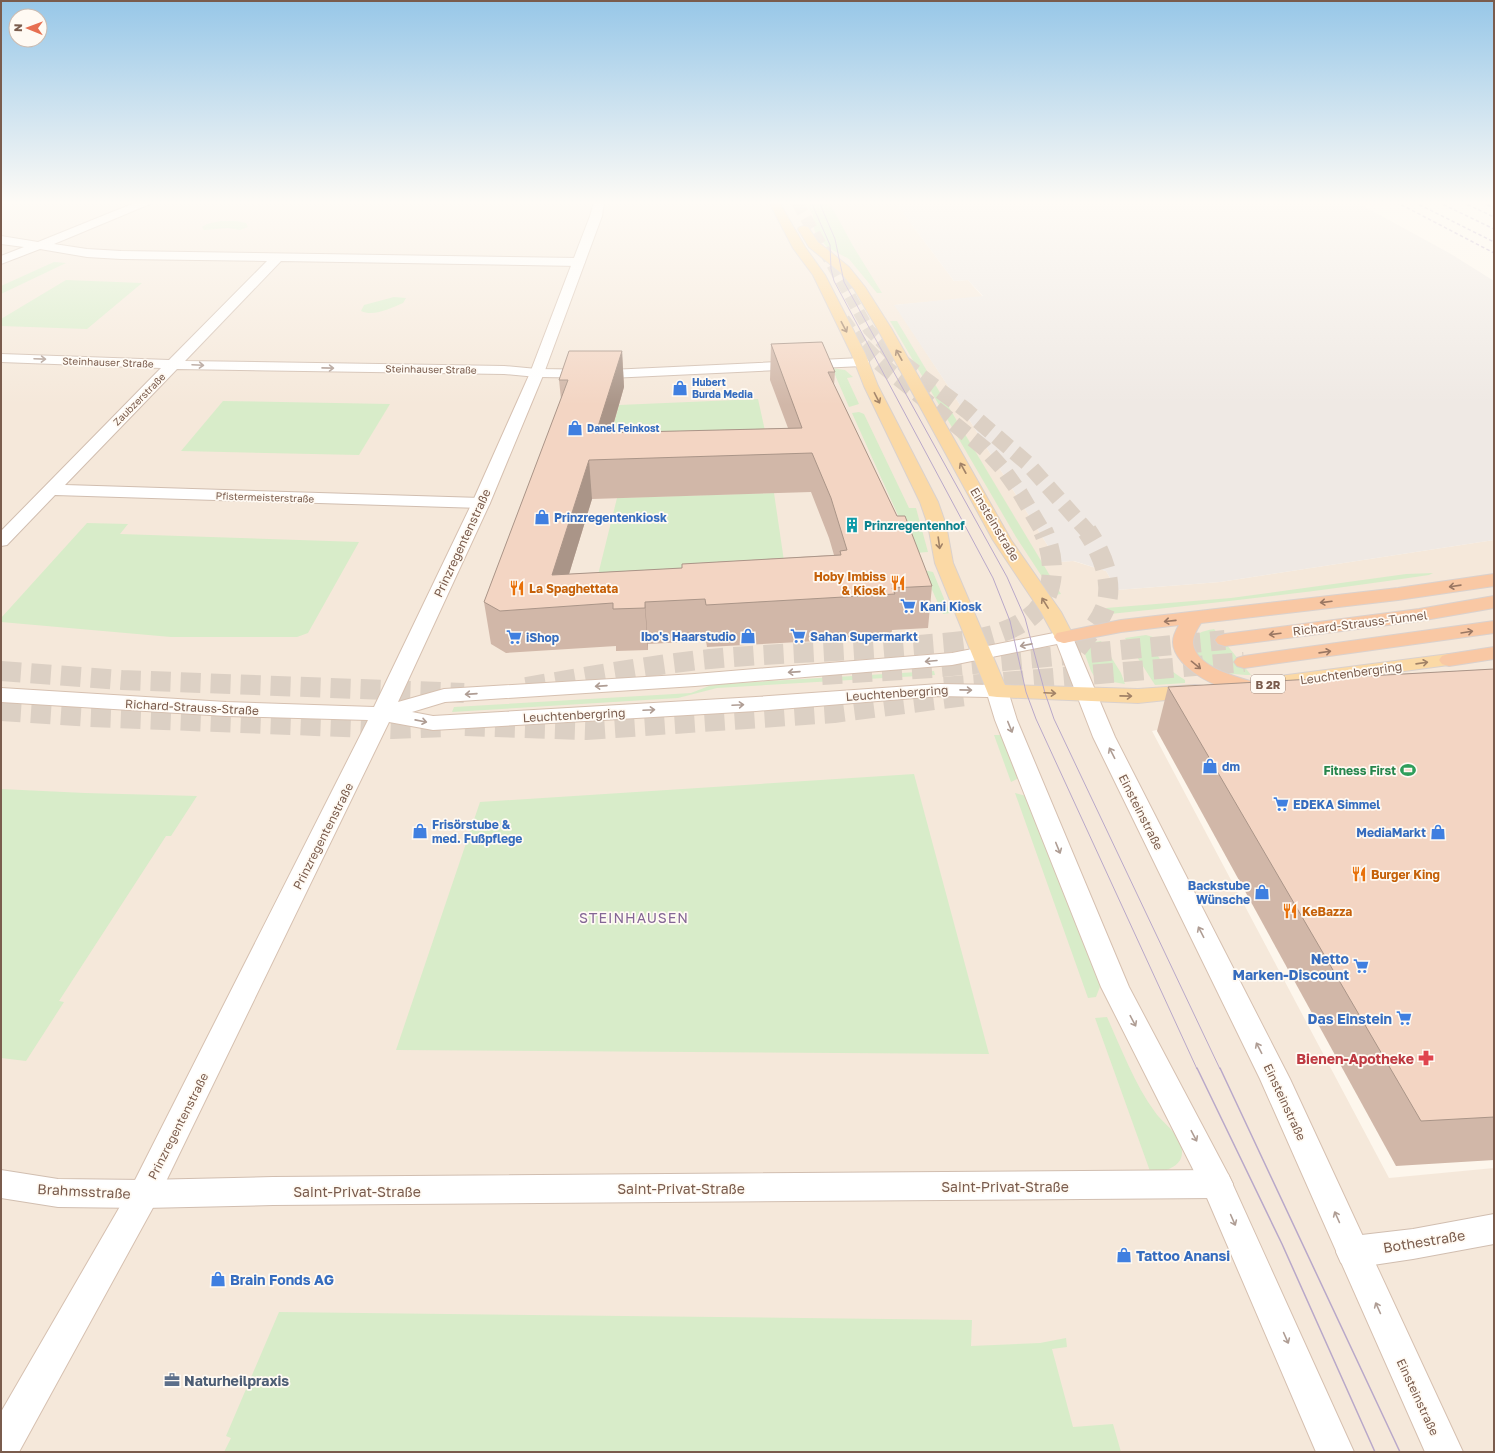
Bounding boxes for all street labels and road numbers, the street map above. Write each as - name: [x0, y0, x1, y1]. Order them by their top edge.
- street label: Steinhauser Straße: [62, 354, 154, 370]
- street label: Steinhauser Straße: [385, 362, 477, 376]
- street label: Zaubzerstraße: [110, 370, 168, 428]
- street label: Einsteinstraße: [967, 485, 1023, 563]
- street label: Prinzregentenstraße: [430, 486, 494, 600]
- street label: Pfistermeisterstraße: [215, 489, 315, 505]
- street label: Richard-Strauss-Tunnel: [1292, 607, 1428, 639]
- street label: Leuchtenbergring: [1299, 658, 1403, 688]
- road number: B 2R: [1251, 675, 1285, 693]
- street label: Leuchtenbergring: [845, 682, 949, 704]
- street label: Richard-Strauss-Straße: [125, 696, 259, 718]
- street label: Leuchtenbergring: [522, 705, 626, 725]
- street label: Einsteinstraße: [1115, 772, 1167, 852]
- street label: Prinzregentenstraße: [290, 780, 356, 892]
- street label: Einsteinstraße: [1261, 1061, 1309, 1143]
- street label: Prinzregentenstraße: [145, 1070, 211, 1182]
- street label: Saint-Privat-Straße: [941, 1178, 1069, 1195]
- street label: Brahmsstraße: [37, 1180, 131, 1202]
- street label: Saint-Privat-Straße: [617, 1180, 745, 1197]
- street label: Saint-Privat-Straße: [293, 1183, 421, 1200]
- street label: Bothestraße: [1382, 1226, 1466, 1256]
- street label: Einsteinstraße: [1394, 1356, 1442, 1438]

